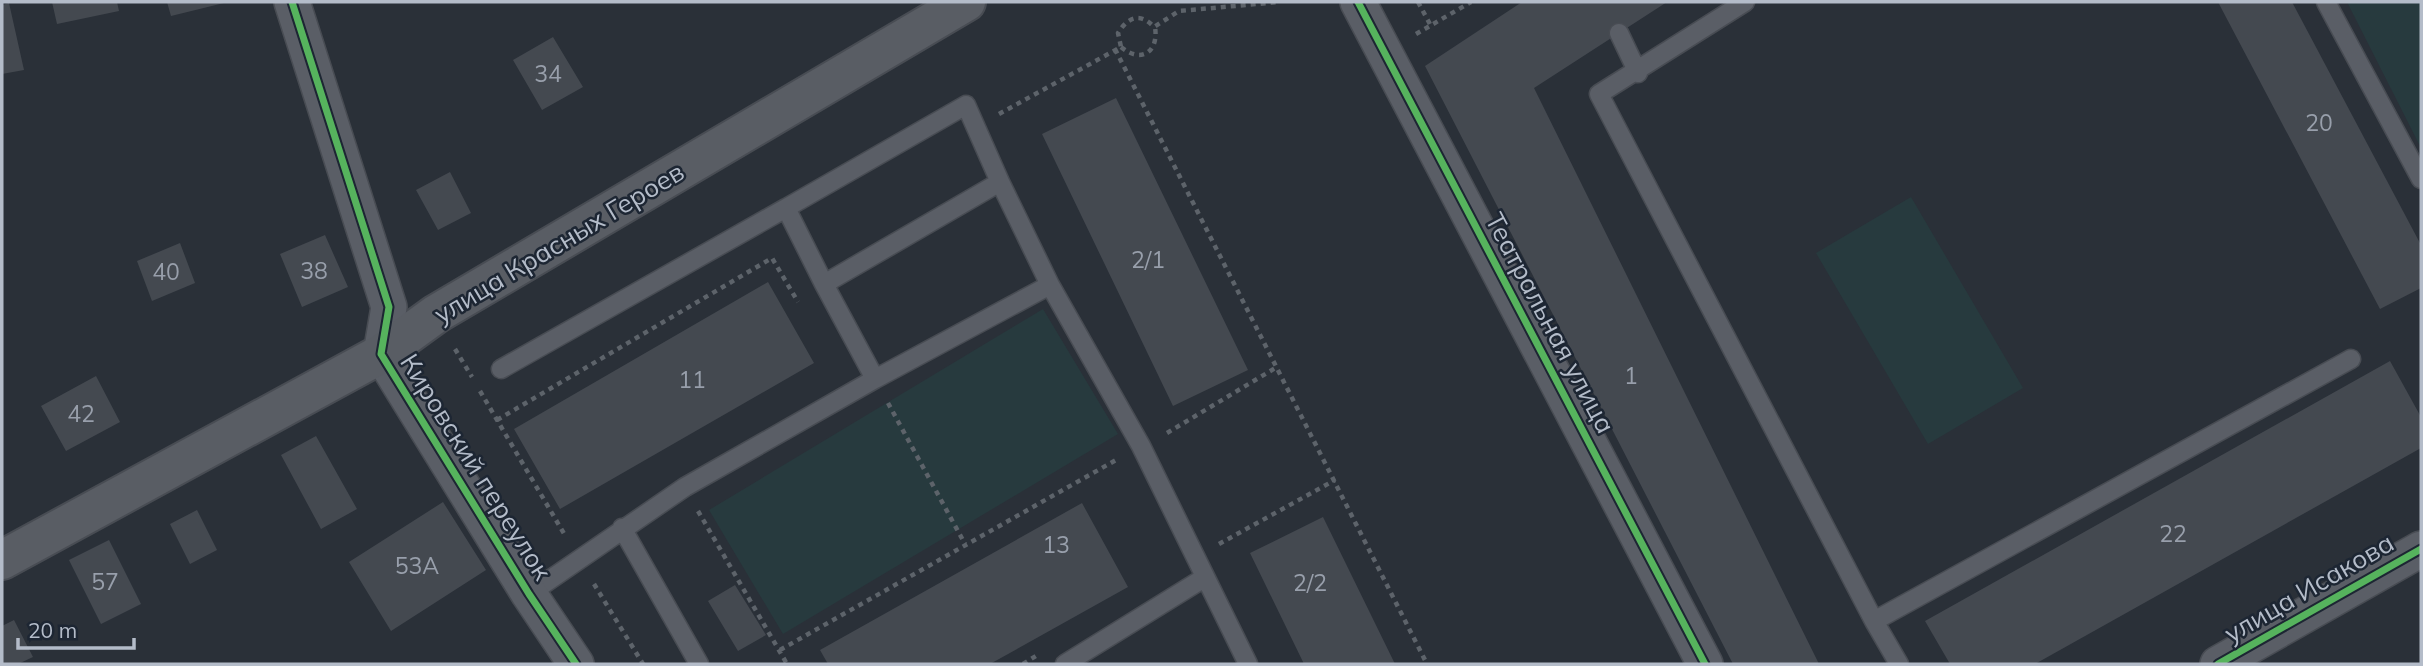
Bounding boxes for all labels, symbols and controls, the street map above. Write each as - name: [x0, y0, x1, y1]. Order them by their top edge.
- house number: 34: [534, 59, 562, 88]
- house number: 20: [2305, 108, 2333, 137]
- street label: улица Красных Героев: [428, 155, 690, 330]
- street label: Театральная улица: [1478, 207, 1623, 439]
- house number: 2/1: [1131, 245, 1165, 274]
- house number: 38: [300, 256, 328, 285]
- house number: 40: [152, 257, 180, 286]
- street label: Кировский переулок: [393, 348, 559, 586]
- house number: 1: [1624, 361, 1638, 390]
- house number: 11: [678, 365, 706, 394]
- house number: 42: [67, 399, 95, 428]
- house number: 22: [2159, 519, 2187, 548]
- street label: улица Исакова: [2218, 526, 2399, 649]
- house number: 13: [1042, 530, 1070, 559]
- house number: 53А: [395, 551, 439, 580]
- house number: 57: [91, 567, 119, 596]
- house number: 2/2: [1293, 568, 1327, 597]
- scale bar: [18, 606, 133, 650]
- text: 20 m: [28, 617, 77, 643]

